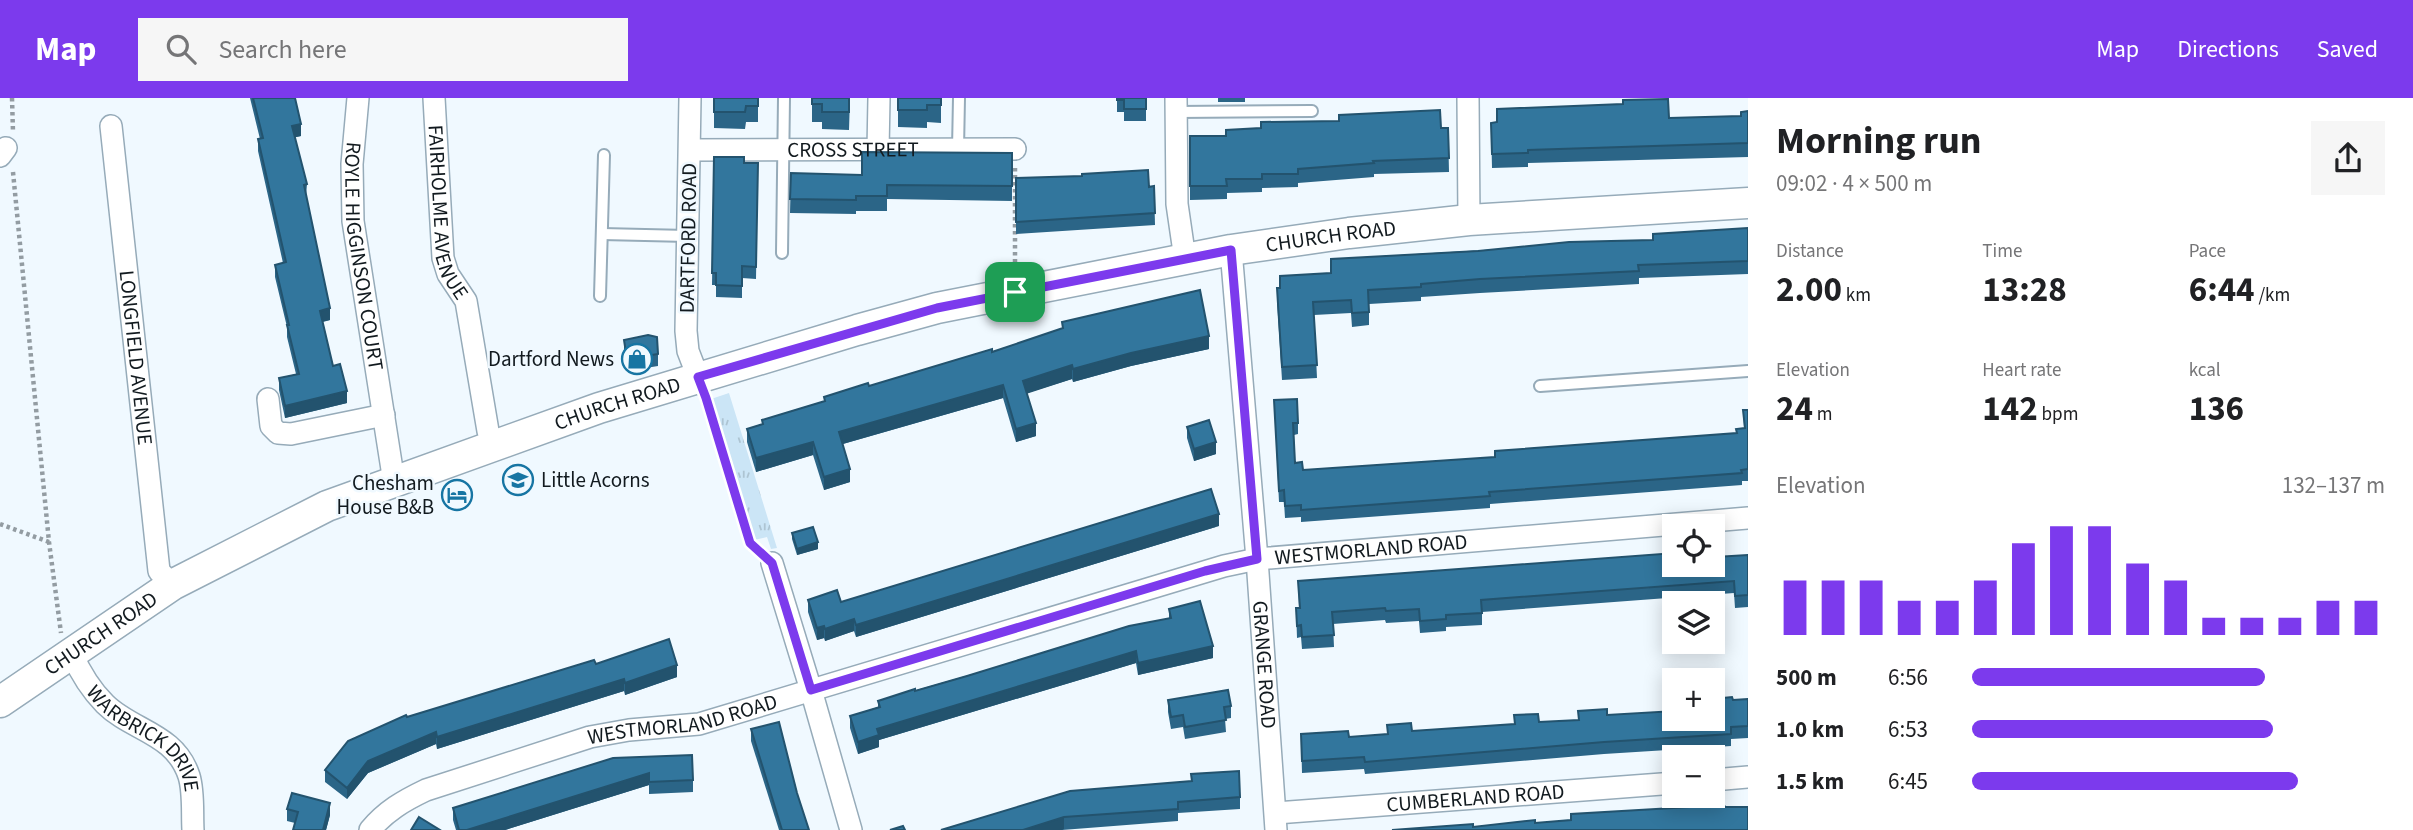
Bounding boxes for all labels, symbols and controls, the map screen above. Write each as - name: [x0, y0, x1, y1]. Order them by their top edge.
- search box: [138, 18, 628, 81]
- text: Map: [35, 26, 96, 73]
- icon: search: [162, 30, 200, 68]
- text: Search here: [218, 31, 347, 68]
- text: Map: [2096, 32, 2139, 67]
- text: Directions: [2177, 32, 2279, 67]
- text: Saved: [2317, 32, 2378, 67]
- text: Morning run: [1776, 114, 1981, 168]
- button: share: [2311, 121, 2385, 195]
- street label: FAIRHOLME AVENUE: [421, 124, 476, 306]
- street label: CROSS STREET: [787, 134, 919, 165]
- street label: ROYLE HIGGINSON COURT: [337, 140, 391, 372]
- street label: DARTFORD ROAD: [672, 163, 704, 313]
- text: 09:02 · 4 × 500 m: [1776, 167, 1932, 200]
- street label: CHURCH ROAD: [1264, 213, 1397, 260]
- text: Distance: [1776, 238, 1844, 265]
- text: Time: [1982, 238, 2022, 265]
- text: Pace: [2189, 238, 2226, 265]
- pin: [985, 262, 1045, 322]
- text: 2.00: [1776, 265, 1842, 315]
- text: 13:28: [1982, 265, 2067, 315]
- text: 6:44: [2189, 265, 2255, 315]
- street label: LONGFIELD AVENUE: [112, 269, 160, 447]
- icon: arrive: [996, 273, 1034, 311]
- text: km: [1842, 282, 1871, 309]
- text: /km: [2255, 282, 2290, 309]
- shop icon: Dartford News: [620, 342, 654, 376]
- place label: Dartford News: [488, 344, 614, 374]
- text: Elevation: [1776, 357, 1850, 384]
- text: Heart rate: [1982, 357, 2061, 384]
- text: kcal: [2189, 357, 2221, 384]
- street label: CHURCH ROAD: [550, 369, 684, 438]
- text: 24: [1776, 384, 1813, 434]
- text: 142: [1982, 384, 2038, 434]
- text: 136: [2189, 384, 2244, 434]
- text: m: [1813, 401, 1833, 428]
- text: bpm: [2038, 401, 2078, 428]
- school or university icon: Little Acorns: [501, 463, 535, 497]
- place label: Little Acorns: [541, 465, 650, 495]
- place label: Chesham House B&B: [337, 468, 434, 522]
- text: Elevation: [1776, 469, 1866, 502]
- text: 132–137 m: [2282, 469, 2385, 502]
- hotel icon: Chesham House B&B: [440, 478, 474, 512]
- map controls: [1662, 514, 1725, 808]
- button: locate: [1662, 514, 1725, 577]
- street label: WESTMORLAND ROAD: [1273, 526, 1469, 572]
- street label: CHURCH ROAD: [38, 584, 164, 683]
- button: layers: [1662, 591, 1725, 654]
- street label: GRANGE ROAD: [1245, 600, 1284, 730]
- text: 500 m: [1776, 661, 1837, 694]
- text: 6:56: [1888, 661, 1928, 694]
- button: +: [1662, 668, 1725, 731]
- street label: WARBRICK DRIVE: [79, 678, 207, 794]
- street label: WESTMORLAND ROAD: [585, 686, 781, 752]
- text: 1.0 km: [1776, 713, 1844, 746]
- text: 6:53: [1888, 713, 1928, 746]
- button: −: [1662, 745, 1725, 808]
- text: 1.5 km: [1776, 765, 1844, 798]
- text: 6:45: [1888, 765, 1928, 798]
- street label: CUMBERLAND ROAD: [1385, 776, 1565, 820]

